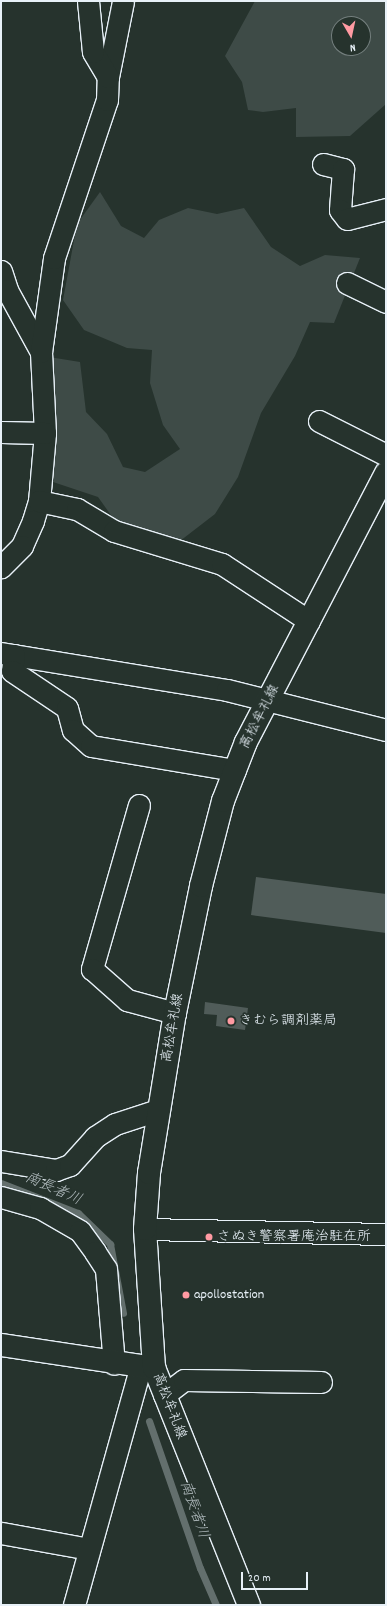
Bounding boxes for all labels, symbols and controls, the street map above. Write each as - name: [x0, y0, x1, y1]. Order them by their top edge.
- north arrow: [331, 16, 371, 56]
- text: N: [349, 39, 357, 55]
- street label: 高松牟礼線: [237, 682, 283, 752]
- street label: 高松牟礼線: [159, 992, 187, 1064]
- place label: きむら調剤薬局: [239, 1013, 337, 1029]
- marker: きむら調剤薬局: [226, 1016, 236, 1026]
- water label: 南長者川: [22, 1170, 84, 1210]
- place label: さぬき警察署庵治駐在所: [217, 1229, 371, 1245]
- marker: さぬき警察署庵治駐在所: [204, 1232, 214, 1242]
- place label: apollostation: [194, 1287, 264, 1303]
- marker: apollostation: [181, 1290, 191, 1300]
- street label: 高松牟礼線: [149, 1370, 189, 1442]
- water label: 南長者川: [175, 1479, 211, 1541]
- scale bar: [243, 1564, 310, 1590]
- text: 20 m: [248, 1570, 271, 1587]

